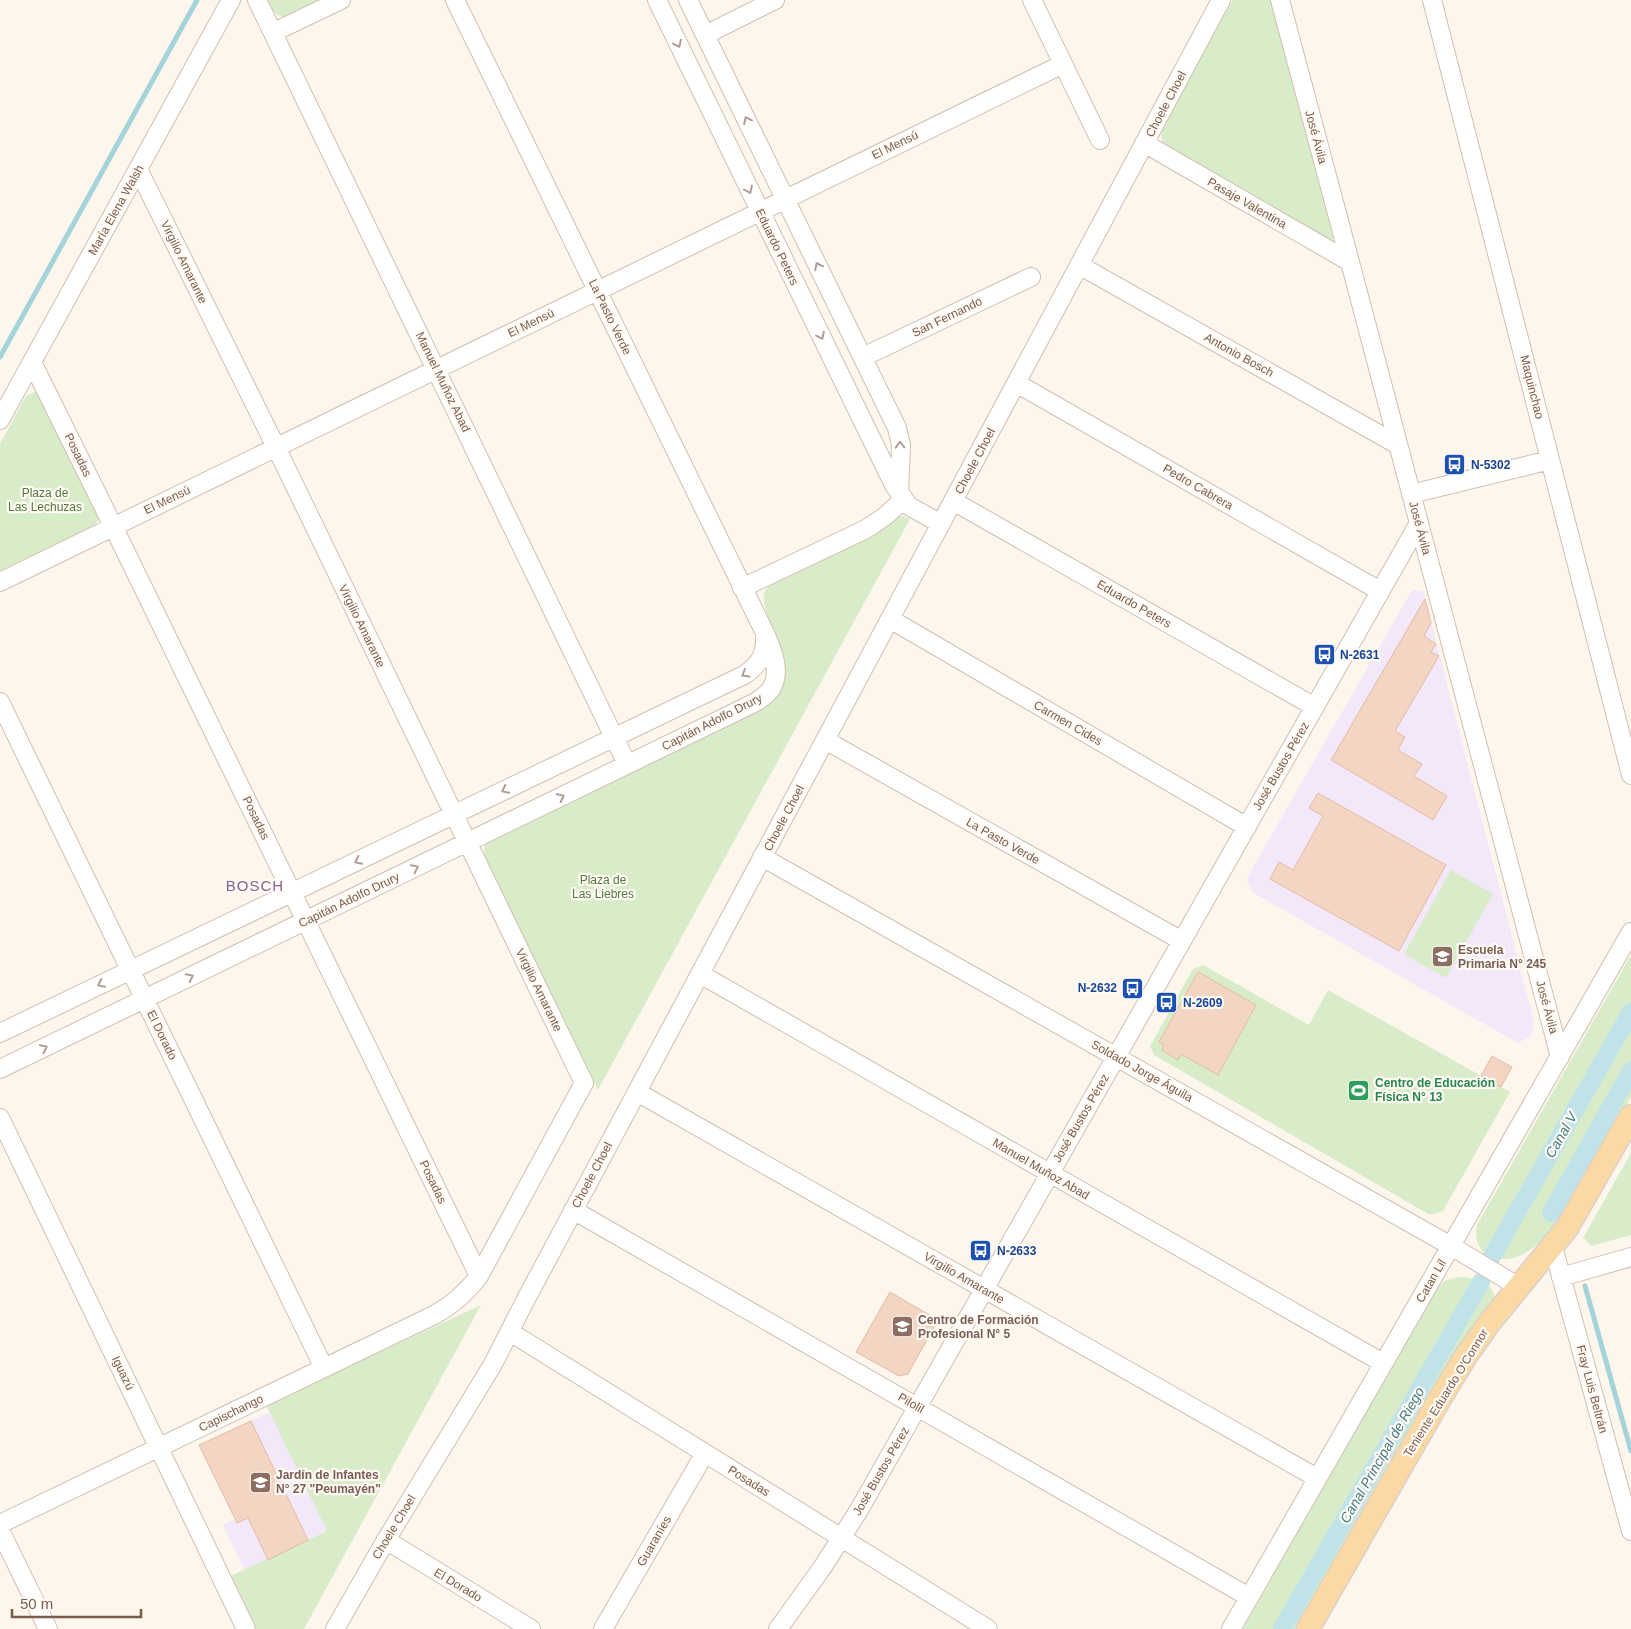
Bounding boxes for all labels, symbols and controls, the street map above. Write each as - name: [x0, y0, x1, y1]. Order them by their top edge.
- one-way arrow: [672, 39, 682, 48]
- street label: Choele Choel: [1143, 69, 1189, 139]
- street label: José Ávila: [1302, 109, 1331, 166]
- one-way arrow: [743, 116, 753, 125]
- street label: El Mensú: [869, 128, 921, 162]
- street label: María Elena Walsh: [85, 162, 147, 258]
- street label: Pasaje Valentina: [1205, 175, 1289, 232]
- one-way arrow: [743, 185, 754, 194]
- street label: Eduardo Peters: [752, 206, 802, 288]
- street label: Virgilio Amarante: [158, 218, 210, 306]
- one-way arrow: [814, 262, 824, 271]
- street label: La Pasto Verde: [586, 277, 634, 357]
- street label: San Fernando: [910, 294, 985, 340]
- street label: El Mensú: [505, 306, 557, 340]
- street label: Manuel Muñoz Abad: [413, 330, 473, 434]
- street label: Antonio Bosch: [1202, 330, 1276, 380]
- one-way arrow: [815, 331, 825, 340]
- street label: Maquinchao: [1517, 354, 1547, 421]
- street label: Choele Choel: [952, 426, 998, 496]
- street label: Posadas: [61, 431, 95, 479]
- one-way arrow: [895, 440, 905, 448]
- bus stop icon: N-5302: [1443, 453, 1467, 477]
- place label: N-5302: [1471, 458, 1511, 472]
- street label: Pedro Cabrera: [1160, 461, 1236, 513]
- street label: El Mensú: [141, 483, 193, 517]
- park label: Plaza de Las Lechuzas: [8, 486, 82, 514]
- street label: José Ávila: [1406, 500, 1435, 557]
- street label: Eduardo Peters: [1094, 577, 1174, 631]
- street label: Virgilio Amarante: [336, 582, 388, 670]
- bus stop icon: N-2631: [1312, 643, 1336, 667]
- place label: N-2631: [1340, 648, 1380, 662]
- one-way arrow: [742, 667, 751, 677]
- street label: Capitán Adolfo Drury: [659, 691, 765, 753]
- street label: Carmen Cides: [1031, 698, 1105, 748]
- street label: José Bustos Pérez: [1250, 719, 1312, 813]
- street label: Choele Choel: [761, 783, 807, 853]
- one-way arrow: [501, 784, 510, 794]
- one-way arrow: [556, 792, 565, 803]
- street label: Posadas: [239, 794, 273, 842]
- street label: La Pasto Verde: [964, 815, 1043, 867]
- one-way arrow: [354, 855, 363, 865]
- one-way arrow: [410, 864, 419, 874]
- street label: Capitán Adolfo Drury: [296, 869, 402, 931]
- park label: Plaza de Las Liebres: [572, 873, 634, 901]
- district label: BOSCH: [226, 877, 284, 894]
- place label: Escuela Primaria N° 245: [1458, 943, 1547, 971]
- school or university icon: Escuela Primaria N° 245: [1430, 945, 1454, 969]
- street label: Virgilio Amarante: [513, 946, 565, 1034]
- one-way arrow: [185, 973, 194, 983]
- bus stop icon: N-2632: [1121, 976, 1145, 1000]
- one-way arrow: [97, 978, 106, 989]
- street label: José Ávila: [1533, 979, 1562, 1036]
- place label: N-2632: [1078, 981, 1117, 995]
- bus stop icon: N-2609: [1155, 991, 1179, 1015]
- place label: N-2609: [1183, 996, 1223, 1010]
- street label: El Dorado: [144, 1008, 180, 1062]
- street label: Soldado Jorge Águila: [1089, 1036, 1196, 1105]
- one-way arrow: [39, 1044, 48, 1054]
- street label: José Bustos Pérez: [1050, 1071, 1112, 1165]
- place label: Centro de Educación Física N° 13: [1375, 1076, 1495, 1104]
- sports icon: Centro de Educación Física N° 13: [1347, 1078, 1371, 1102]
- water label: Canal V: [1542, 1108, 1581, 1161]
- street label: Manuel Muñoz Abad: [990, 1136, 1092, 1202]
- street label: Choele Choel: [569, 1140, 615, 1210]
- street label: Posadas: [416, 1158, 450, 1206]
- bus stop icon: N-2633: [969, 1239, 993, 1263]
- place label: N-2633: [997, 1244, 1037, 1258]
- street label: Virgilio Amarante: [921, 1249, 1007, 1307]
- street label: Catan Lil: [1413, 1257, 1449, 1305]
- place label: Centro de Formación Profesional N° 5: [918, 1313, 1039, 1341]
- school or university icon: Centro de Formación Profesional N° 5: [890, 1315, 914, 1339]
- street label: Teniente Eduardo O'Connor: [1401, 1326, 1491, 1460]
- street label: Fray Luis Beltrán: [1574, 1343, 1610, 1435]
- street label: Iguazú: [109, 1354, 137, 1392]
- water label: Canal Principal de Riego: [1337, 1384, 1428, 1526]
- street label: Pilolil: [895, 1390, 927, 1416]
- street label: Capischango: [196, 1391, 266, 1435]
- street label: José Bustos Pérez: [850, 1424, 912, 1518]
- street label: Posadas: [725, 1463, 773, 1499]
- place label: Jardín de Infantes N° 27 "Peumayén": [276, 1468, 381, 1496]
- school or university icon: Jardín de Infantes N° 27 "Peumayén": [248, 1470, 272, 1494]
- street label: Choele Choel: [369, 1492, 419, 1562]
- street label: Guaraníes: [634, 1513, 674, 1569]
- street label: El Dorado: [432, 1565, 485, 1605]
- scale bar: [12, 1586, 141, 1618]
- text: 50 m: [20, 1595, 53, 1612]

